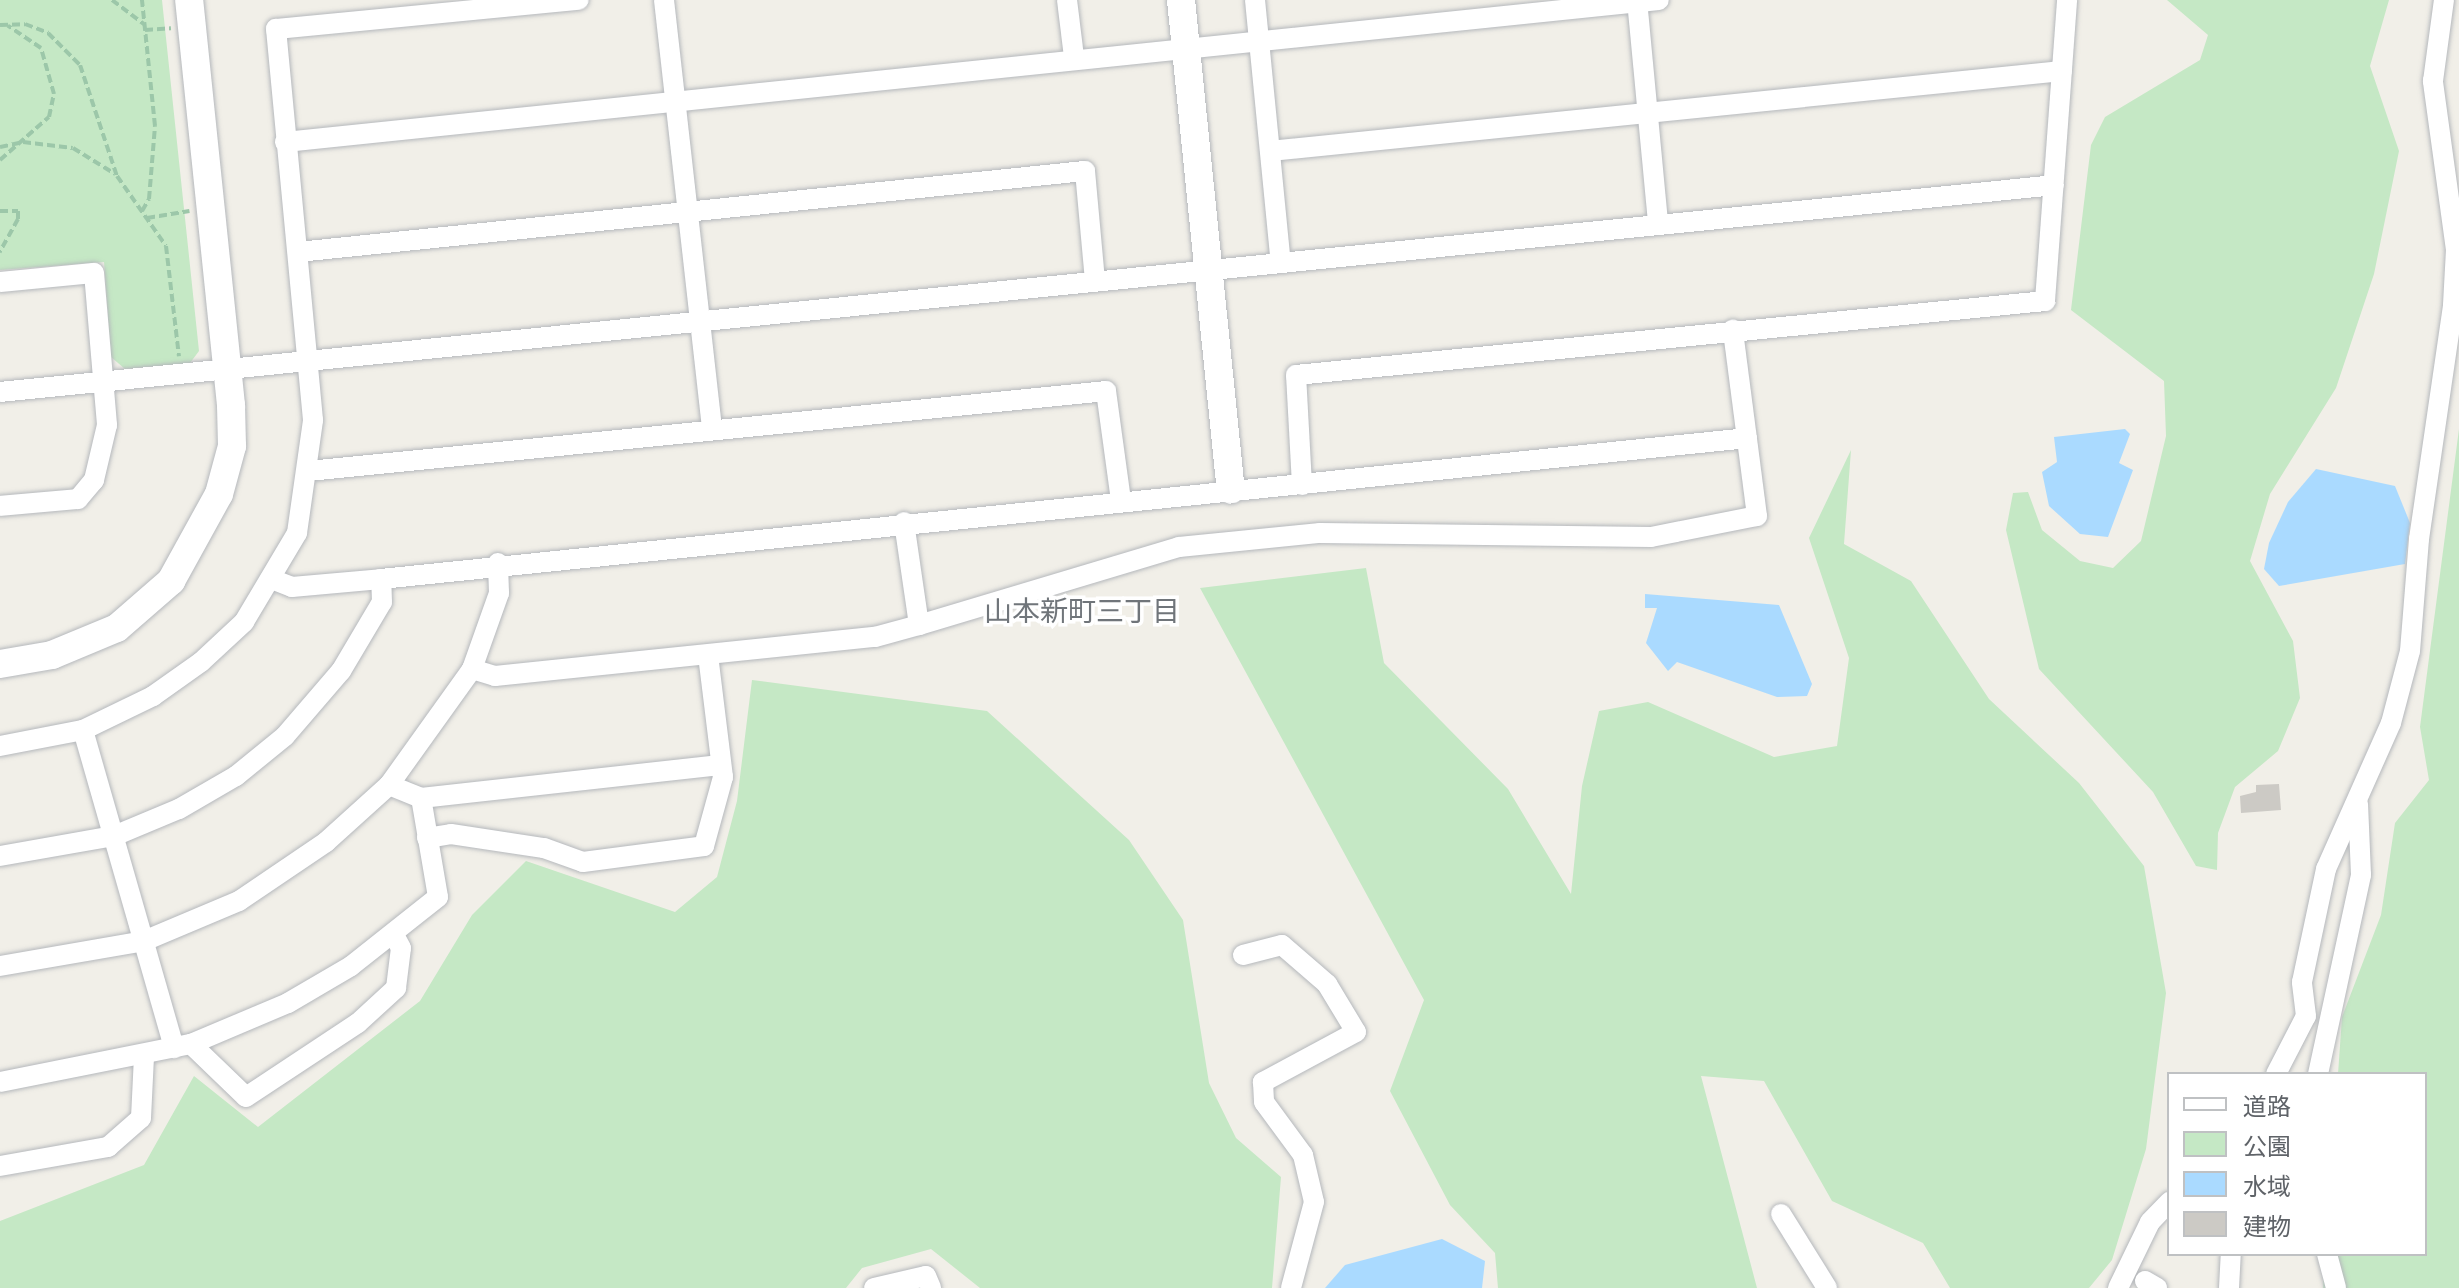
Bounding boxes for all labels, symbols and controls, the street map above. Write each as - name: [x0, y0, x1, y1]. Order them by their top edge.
- district label: 山本新町三丁目: [984, 596, 1180, 630]
- legend: [2167, 1072, 2427, 1256]
- text: 道路: [2243, 1093, 2291, 1122]
- text: 公園: [2243, 1133, 2291, 1162]
- text: 水域: [2243, 1173, 2291, 1202]
- text: 建物: [2243, 1213, 2291, 1242]

